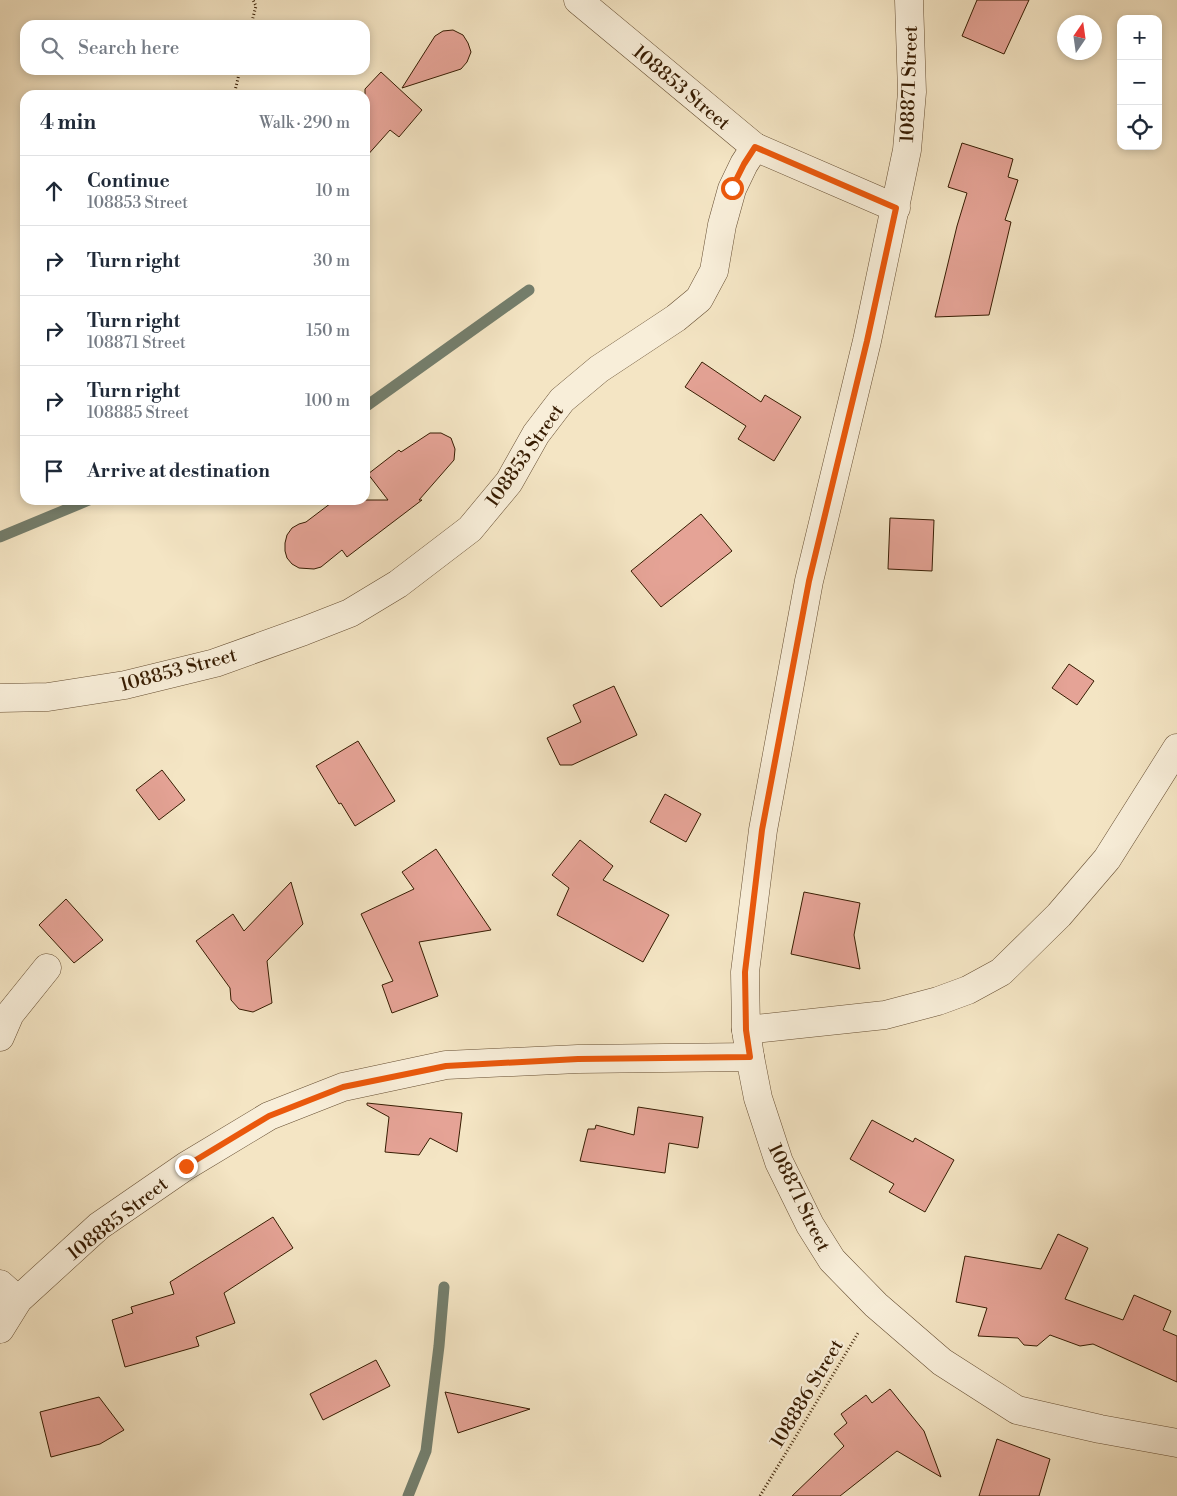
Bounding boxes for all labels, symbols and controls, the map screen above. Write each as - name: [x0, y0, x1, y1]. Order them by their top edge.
- north arrow: [1057, 15, 1102, 60]
- map controls: [1117, 15, 1162, 150]
- button: +: [1117, 15, 1162, 60]
- search box: [20, 20, 370, 75]
- street label: 108871 Street: [895, 25, 923, 143]
- icon: search: [38, 34, 66, 62]
- text: Search here: [78, 36, 179, 60]
- street label: 108853 Street: [628, 40, 735, 136]
- button: −: [1117, 60, 1162, 105]
- button: locate: [1117, 105, 1162, 150]
- text: 4 min: [40, 110, 96, 136]
- text: Walk · 290 m: [259, 113, 350, 133]
- text: Continue: [87, 169, 170, 193]
- icon: ahead: [40, 177, 68, 205]
- route start: [721, 177, 744, 200]
- text: 10 m: [316, 181, 350, 201]
- text: 108853 Street: [87, 193, 188, 213]
- icon: right: [40, 247, 68, 275]
- text: Turn right: [87, 249, 180, 273]
- text: 30 m: [313, 251, 350, 271]
- text: Turn right: [87, 309, 180, 333]
- icon: right: [40, 317, 68, 345]
- text: 150 m: [306, 321, 350, 341]
- text: 108871 Street: [87, 333, 186, 353]
- text: Turn right: [87, 379, 180, 403]
- icon: right: [40, 387, 68, 415]
- text: 100 m: [305, 391, 350, 411]
- street label: 108853 Street: [481, 399, 569, 512]
- text: 108885 Street: [87, 403, 189, 423]
- icon: arrive: [40, 457, 68, 485]
- text: Arrive at destination: [87, 459, 270, 483]
- street label: 108853 Street: [117, 643, 240, 697]
- street label: 108871 Street: [763, 1140, 836, 1256]
- route end: [175, 1155, 198, 1178]
- street label: 108885 Street: [63, 1172, 173, 1266]
- street label: 108886 Street: [765, 1335, 849, 1452]

